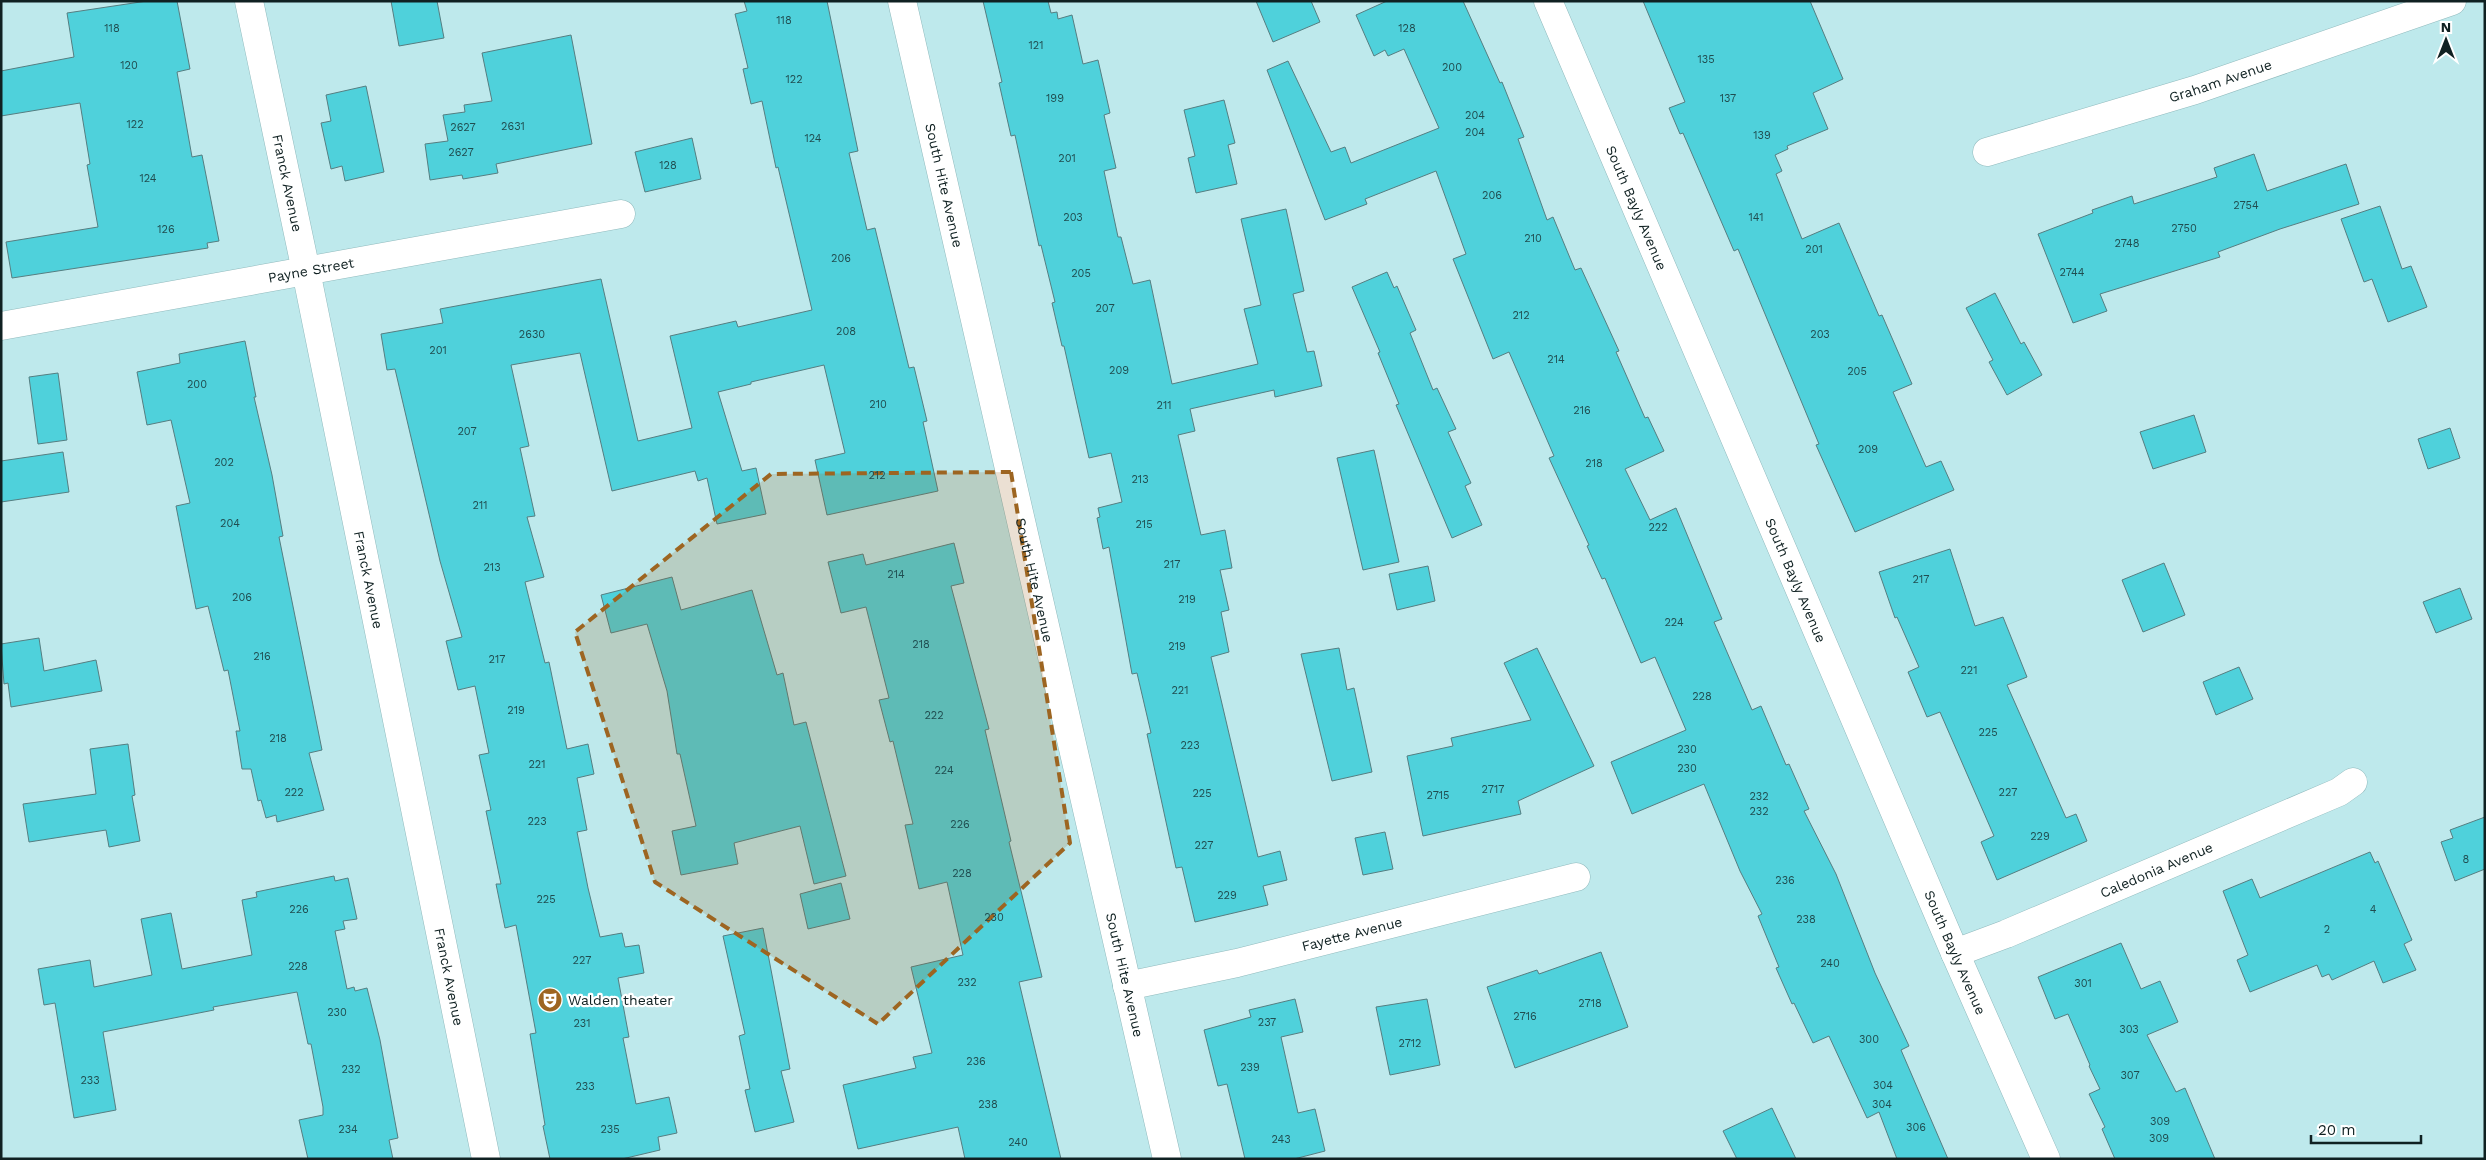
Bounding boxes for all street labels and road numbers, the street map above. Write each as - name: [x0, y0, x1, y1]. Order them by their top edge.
- street label: Graham Avenue: [2167, 56, 2274, 105]
- street label: South Hite Avenue: [922, 122, 966, 249]
- street label: Franck Avenue: [269, 133, 306, 233]
- street label: South Bayly Avenue: [1603, 143, 1670, 273]
- street label: Payne Street: [267, 254, 355, 286]
- street label: South Hite Avenue: [1013, 516, 1056, 644]
- street label: South Bayly Avenue: [1762, 516, 1829, 645]
- street label: Franck Avenue: [351, 529, 386, 630]
- street label: Caledonia Avenue: [2098, 839, 2215, 901]
- street label: South Bayly Avenue: [1921, 888, 1989, 1017]
- street label: South Hite Avenue: [1103, 911, 1147, 1039]
- street label: Fayette Avenue: [1300, 913, 1404, 954]
- street label: Franck Avenue: [431, 926, 467, 1027]

